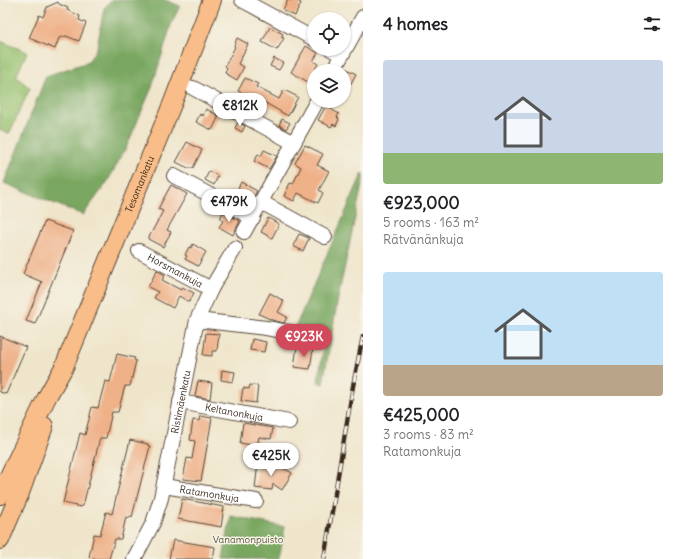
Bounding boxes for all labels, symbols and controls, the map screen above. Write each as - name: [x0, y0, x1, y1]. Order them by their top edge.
- map controls: [307, 12, 351, 108]
- button: locate: [307, 12, 351, 56]
- text: 4 homes: [383, 13, 448, 35]
- icon: filters: [641, 13, 663, 35]
- button: layers: [307, 64, 351, 108]
- icon: home: [487, 86, 559, 158]
- pin: €812K: [212, 93, 268, 127]
- text: €812K: [222, 97, 258, 114]
- street label: Tesomankatu: [122, 154, 157, 214]
- pin: €479K: [201, 189, 257, 223]
- text: €923,000: [383, 192, 460, 214]
- text: €479K: [210, 193, 248, 210]
- text: 5 rooms · 163 m²: [383, 214, 479, 231]
- text: Rätvänänkuja: [383, 231, 464, 248]
- street label: Horsmankuja: [145, 250, 205, 290]
- icon: home: [487, 298, 559, 370]
- pin: €923K: [276, 324, 332, 358]
- text: €923K: [285, 328, 323, 345]
- street label: Ristimäenkatu: [168, 369, 193, 435]
- street label: Keltanonkuja: [204, 400, 264, 424]
- text: €425,000: [383, 404, 460, 426]
- text: 3 rooms · 83 m²: [383, 426, 474, 443]
- pin: €425K: [243, 443, 299, 477]
- text: Ratamonkuja: [383, 443, 461, 460]
- text: €425K: [252, 447, 290, 464]
- street label: Ratamonkuja: [179, 482, 240, 505]
- park label: Vanamonpuisto: [213, 533, 284, 546]

